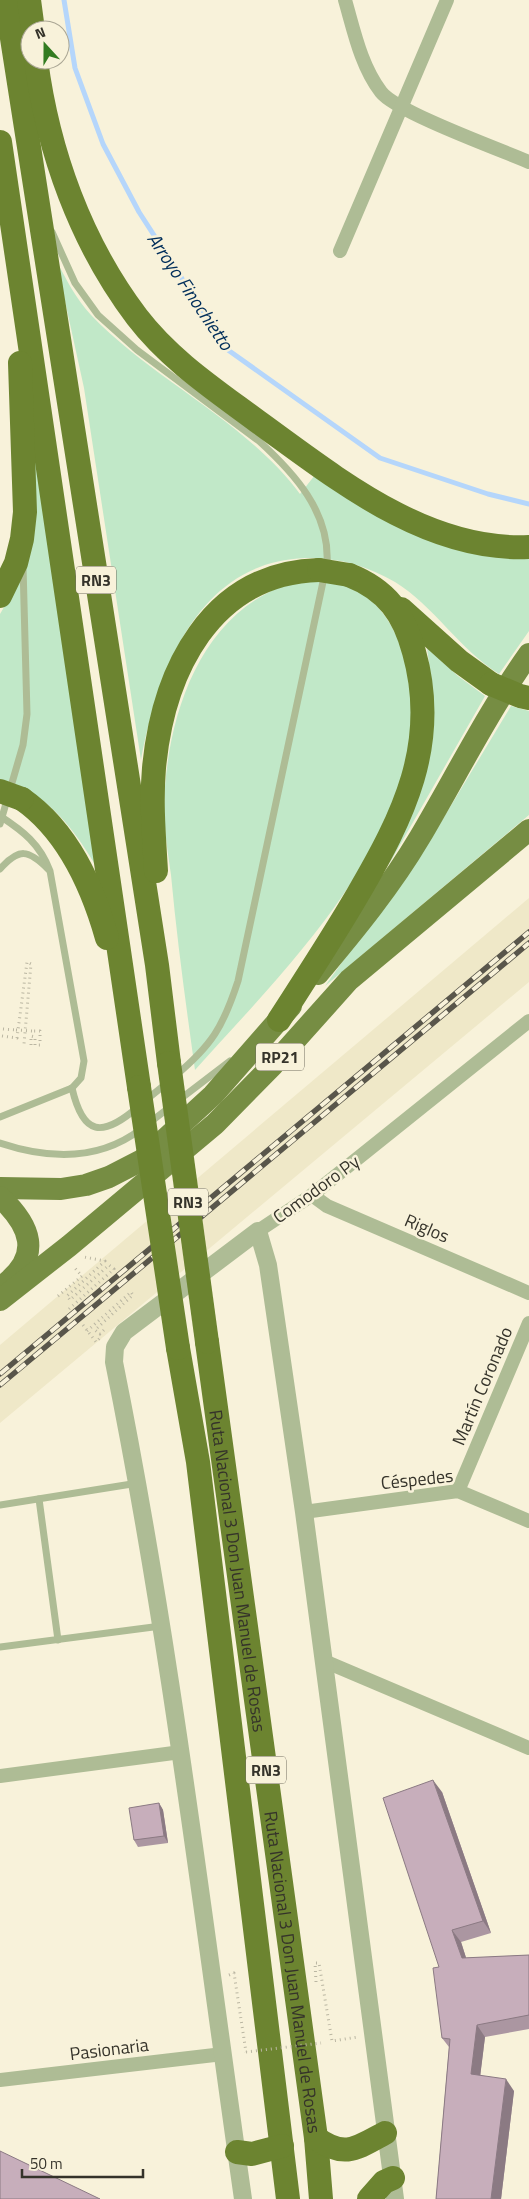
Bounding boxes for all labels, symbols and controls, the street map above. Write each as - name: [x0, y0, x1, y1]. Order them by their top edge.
- north arrow: [20, 20, 70, 70]
- text: N: [32, 21, 48, 44]
- water label: Arroyo Finochietto: [141, 226, 242, 356]
- road number: RN3: [76, 566, 116, 594]
- road number: RP21: [256, 1044, 304, 1070]
- street label: Comodoro Py: [267, 1148, 365, 1230]
- road number: RN3: [168, 1188, 208, 1216]
- street label: Riglos: [400, 1207, 454, 1249]
- street label: Martín Coronado: [445, 1322, 519, 1450]
- street label: Ruta Nacional 3 Don Juan Manuel de Rosas: [203, 1408, 274, 1734]
- street label: Céspedes: [379, 1462, 455, 1496]
- road number: RN3: [246, 1756, 286, 1784]
- street label: Ruta Nacional 3 Don Juan Manuel de Rosas: [258, 1809, 329, 2135]
- street label: Pasionaria: [68, 2031, 150, 2067]
- scale bar: [22, 2146, 144, 2178]
- text: 50 m: [30, 2152, 63, 2175]

